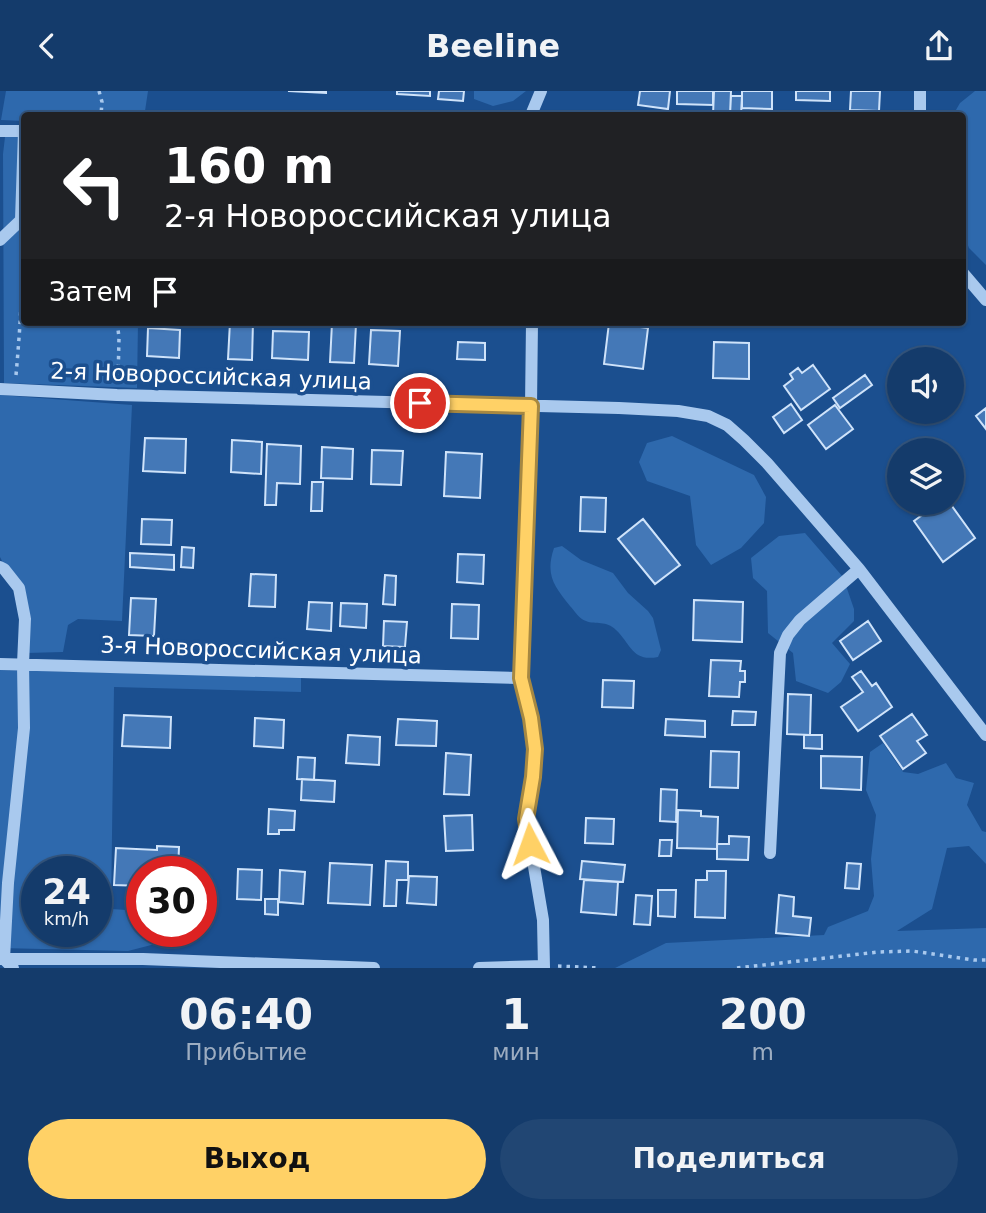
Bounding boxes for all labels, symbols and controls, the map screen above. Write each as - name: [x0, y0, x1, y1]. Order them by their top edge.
- icon: back: [28, 27, 66, 65]
- text: Beeline: [426, 27, 560, 65]
- icon: share: [920, 27, 958, 65]
- text: 160 m: [164, 138, 334, 195]
- icon: left: [49, 140, 140, 231]
- text: 2-я Новороссийская улица: [164, 197, 612, 235]
- icon: arrive: [146, 273, 184, 311]
- text: Затем: [49, 277, 132, 307]
- map controls: [887, 347, 964, 515]
- button: sound: [887, 347, 964, 424]
- street label: 2-я Новороссийская улица: [50, 357, 372, 395]
- pin: [390, 373, 450, 433]
- icon: arrive: [401, 384, 439, 422]
- button: layers: [887, 438, 964, 515]
- street label: 3-я Новороссийская улица: [100, 631, 422, 669]
- position arrow: [493, 807, 567, 881]
- speed limit sign: 30: [126, 856, 217, 947]
- text: 24: [42, 872, 91, 912]
- text: km/h: [44, 908, 89, 929]
- text: 06:40: [179, 990, 313, 1039]
- text: 1: [501, 990, 531, 1039]
- text: 200: [719, 990, 807, 1039]
- text: Прибытие: [185, 1039, 307, 1065]
- text: мин: [492, 1039, 540, 1065]
- text: m: [752, 1039, 774, 1065]
- button: Выход: [28, 1119, 486, 1199]
- button: Поделиться: [500, 1119, 958, 1199]

